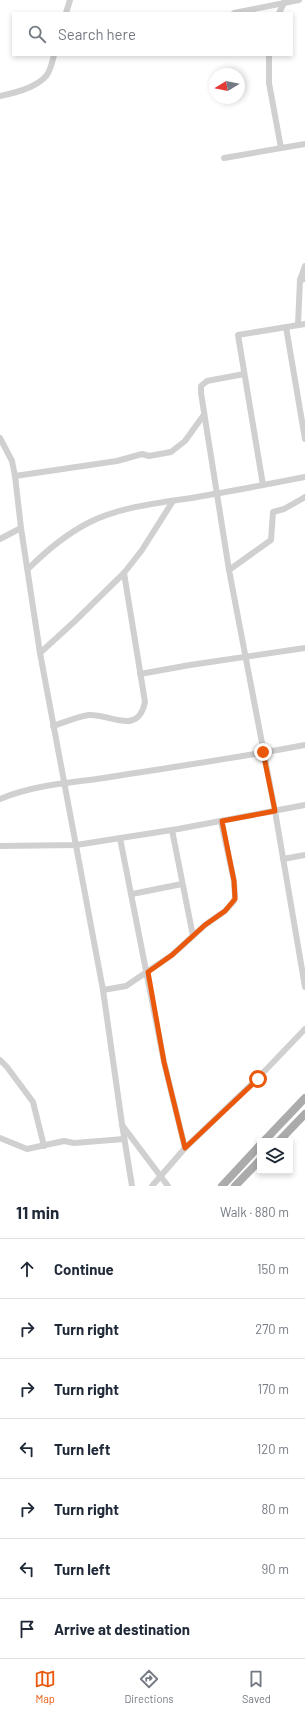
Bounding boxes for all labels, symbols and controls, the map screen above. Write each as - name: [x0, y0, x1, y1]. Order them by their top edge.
- search box: [12, 12, 293, 56]
- icon: search: [26, 23, 48, 45]
- text: Search here: [58, 25, 136, 43]
- north arrow: [209, 68, 245, 104]
- route end: [254, 743, 272, 761]
- route start: [249, 1070, 267, 1088]
- map controls: [257, 1138, 293, 1174]
- button: layers: [257, 1138, 293, 1174]
- text: 11 min: [16, 1202, 59, 1222]
- text: Walk · 880 m: [220, 1204, 289, 1220]
- icon: ahead: [16, 1258, 38, 1280]
- text: Continue: [54, 1260, 114, 1278]
- text: 150 m: [257, 1261, 289, 1277]
- icon: right: [16, 1318, 38, 1340]
- text: Turn right: [54, 1320, 119, 1338]
- text: 270 m: [255, 1321, 289, 1337]
- icon: right: [16, 1378, 38, 1400]
- text: Turn right: [54, 1380, 119, 1398]
- text: 170 m: [258, 1381, 289, 1397]
- icon: left: [16, 1438, 38, 1460]
- text: Turn left: [54, 1440, 110, 1458]
- text: 120 m: [257, 1441, 289, 1457]
- icon: right: [16, 1498, 38, 1520]
- text: Turn right: [54, 1500, 119, 1518]
- text: 80 m: [262, 1501, 289, 1517]
- icon: left: [16, 1558, 38, 1580]
- text: Turn left: [54, 1560, 110, 1578]
- text: 90 m: [262, 1561, 289, 1577]
- icon: arrive: [16, 1618, 38, 1640]
- text: Arrive at destination: [54, 1620, 190, 1638]
- tab: Map: [34, 1668, 56, 1705]
- tab: Directions: [124, 1668, 174, 1705]
- tab: Saved: [242, 1668, 271, 1705]

